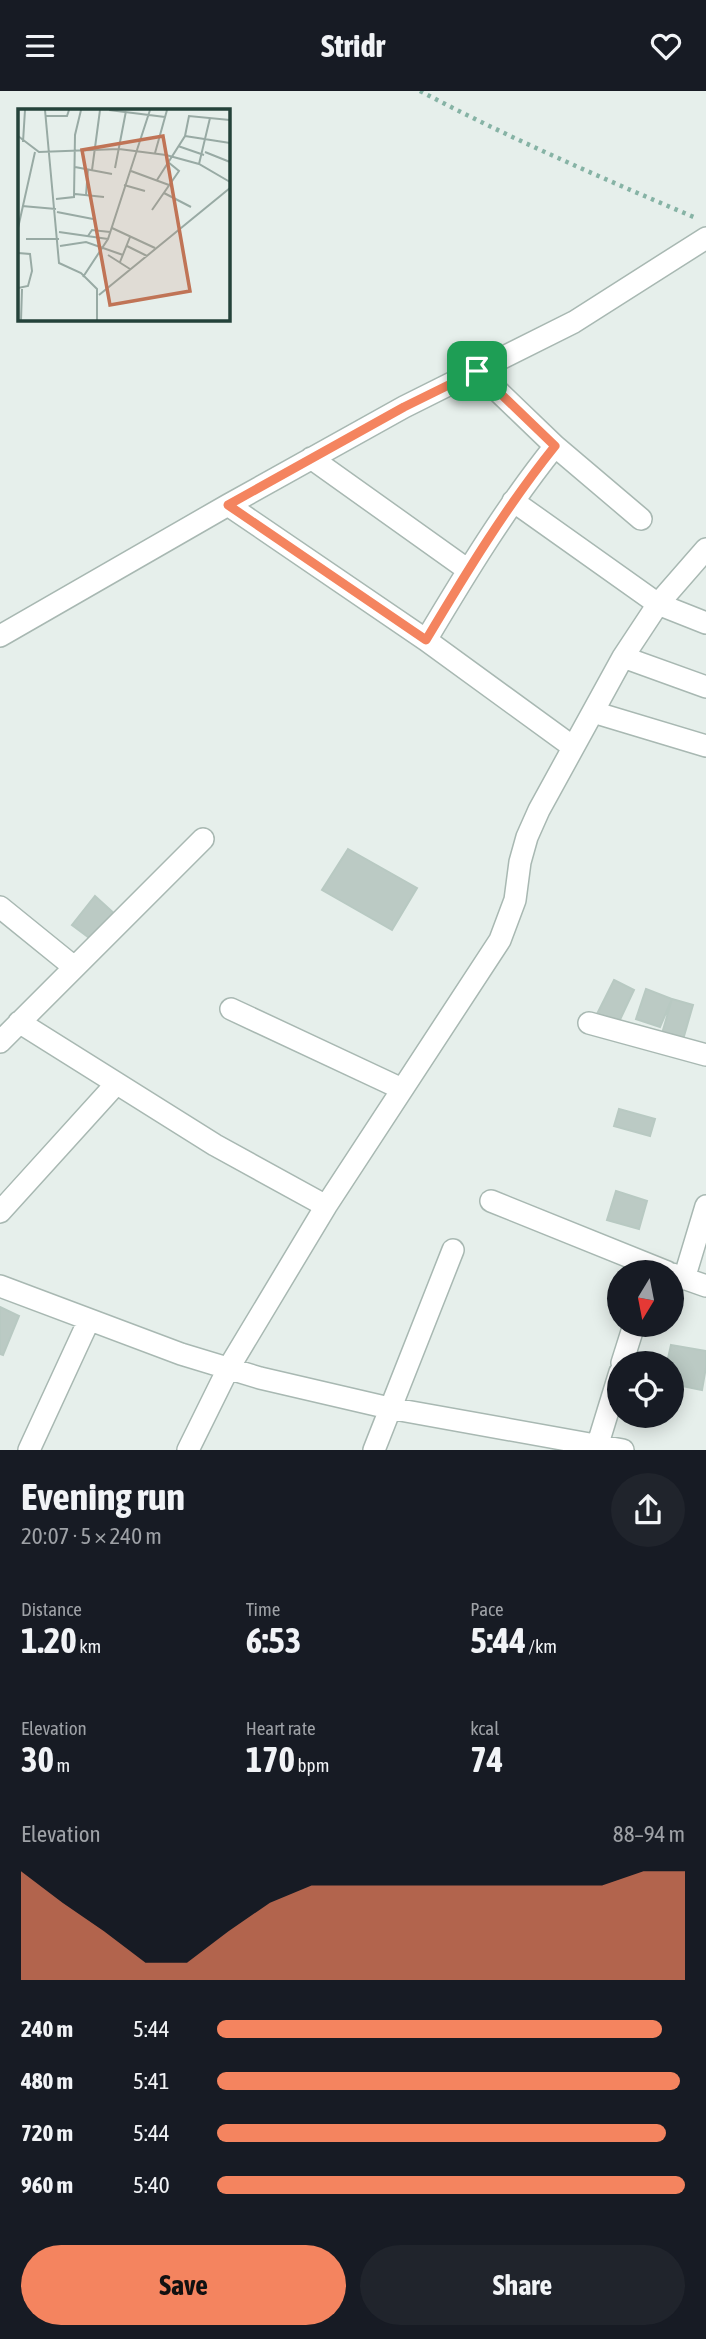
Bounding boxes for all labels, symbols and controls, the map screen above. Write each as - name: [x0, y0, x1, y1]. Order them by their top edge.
- icon: menu: [21, 27, 59, 65]
- text: Stridr: [321, 27, 385, 64]
- icon: heart: [647, 27, 685, 65]
- inset map: [18, 109, 229, 320]
- pin: [447, 341, 507, 401]
- icon: arrive: [458, 352, 496, 390]
- north arrow: [607, 1260, 684, 1337]
- map controls: [607, 1260, 684, 1428]
- button: locate: [607, 1351, 684, 1428]
- button: share: [611, 1473, 685, 1547]
- text: Evening run: [21, 1475, 185, 1518]
- text: 20:07 · 5 × 240 m: [21, 1523, 162, 1549]
- text: Distance: [21, 1598, 82, 1620]
- text: Time: [246, 1598, 280, 1620]
- text: Pace: [470, 1598, 504, 1620]
- text: 1.20: [21, 1620, 77, 1660]
- text: 6:53: [246, 1620, 301, 1660]
- text: 5:44: [470, 1620, 526, 1660]
- text: km: [77, 1635, 101, 1657]
- text: /km: [526, 1635, 557, 1657]
- text: Elevation: [21, 1717, 87, 1739]
- text: Heart rate: [246, 1717, 316, 1739]
- text: kcal: [470, 1717, 499, 1739]
- text: 30: [21, 1739, 54, 1779]
- text: 170: [246, 1739, 295, 1779]
- text: 74: [470, 1739, 503, 1779]
- text: m: [54, 1754, 70, 1776]
- text: bpm: [295, 1754, 329, 1776]
- text: Elevation: [21, 1821, 101, 1847]
- text: 88–94 m: [613, 1821, 685, 1847]
- text: 240 m: [21, 2016, 73, 2042]
- text: 5:44: [133, 2016, 170, 2042]
- text: 480 m: [21, 2068, 73, 2094]
- text: 5:41: [133, 2068, 170, 2094]
- text: 720 m: [21, 2120, 73, 2146]
- text: 5:44: [133, 2120, 170, 2146]
- text: 960 m: [21, 2172, 73, 2198]
- text: 5:40: [133, 2172, 170, 2198]
- button: Save: [21, 2245, 346, 2325]
- button: Share: [360, 2245, 685, 2325]

